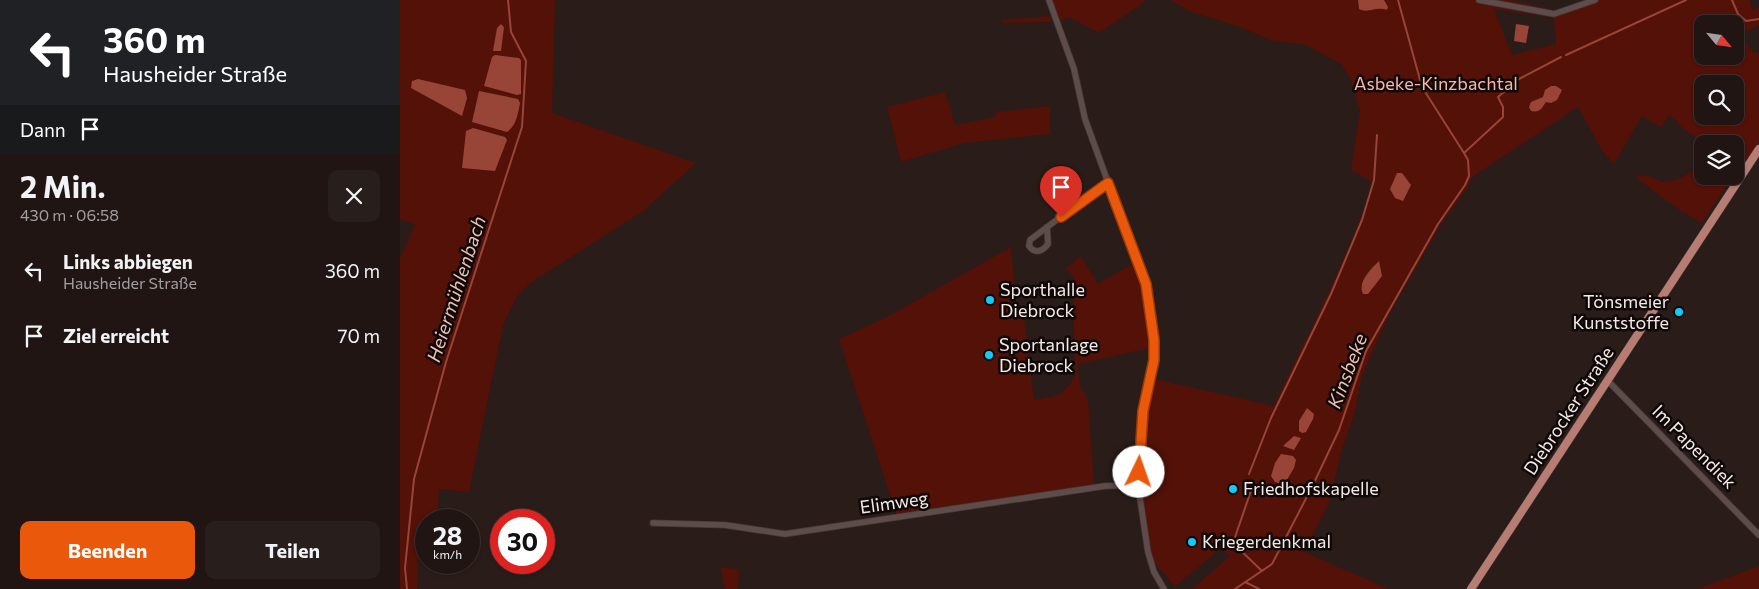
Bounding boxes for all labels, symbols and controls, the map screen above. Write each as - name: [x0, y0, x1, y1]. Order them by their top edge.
- north arrow: [1694, 15, 1744, 65]
- map controls: [1694, 15, 1744, 185]
- text: 360 m: [103, 17, 205, 60]
- icon: left: [20, 20, 85, 85]
- text: Hausheider Straße: [103, 60, 287, 87]
- park label: Asbeke-Kinzbachtal: [1354, 72, 1518, 94]
- button: search: [1694, 75, 1744, 125]
- icon: arrive: [76, 115, 104, 143]
- text: Dann: [20, 118, 66, 141]
- button: layers: [1694, 135, 1744, 185]
- pin: [1040, 166, 1082, 217]
- text: 2 Min.: [20, 167, 105, 204]
- button: close: [328, 170, 380, 222]
- icon: arrive: [1047, 173, 1075, 201]
- text: 430 m · 06:58: [20, 205, 119, 224]
- water label: Heiermühlenbach: [421, 213, 490, 365]
- text: Links abbiegen: [63, 250, 193, 273]
- icon: left: [20, 257, 48, 285]
- text: 360 m: [325, 259, 380, 282]
- text: Hausheider Straße: [63, 273, 197, 292]
- place label: Sporthalle Diebrock: [1000, 278, 1085, 321]
- place label: Tönsmeier Kunststoffe: [1572, 290, 1669, 333]
- marker: Sporthalle Diebrock: [984, 294, 996, 306]
- marker: Tönsmeier Kunststoffe: [1673, 306, 1685, 318]
- icon: arrive: [20, 322, 48, 350]
- text: Ziel erreicht: [63, 324, 169, 347]
- text: 70 m: [337, 324, 380, 347]
- water label: Kinsbeke: [1322, 330, 1371, 412]
- place label: Sportanlage Diebrock: [999, 333, 1098, 376]
- street label: Diebrocker Straße: [1518, 342, 1618, 479]
- marker: Sportanlage Diebrock: [983, 349, 995, 361]
- street label: Im Papendiek: [1648, 400, 1741, 493]
- position arrow: [1112, 445, 1164, 497]
- place label: Friedhofskapelle: [1243, 477, 1379, 499]
- marker: Friedhofskapelle: [1227, 483, 1239, 495]
- street label: Elimweg: [858, 486, 930, 518]
- speed limit sign: 30: [490, 509, 555, 574]
- text: 28: [433, 520, 462, 550]
- button: Beenden: [20, 521, 195, 579]
- button: Teilen: [205, 521, 380, 579]
- place label: Kriegerdenkmal: [1202, 530, 1331, 552]
- marker: Kriegerdenkmal: [1186, 536, 1198, 548]
- text: km/h: [433, 547, 462, 561]

